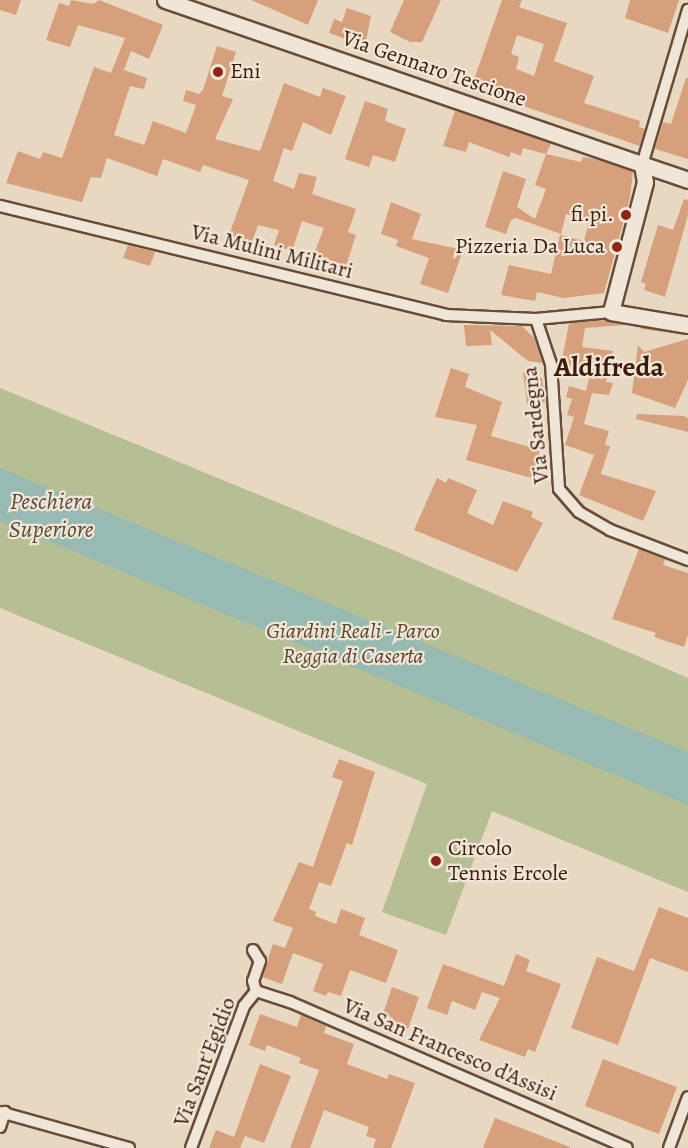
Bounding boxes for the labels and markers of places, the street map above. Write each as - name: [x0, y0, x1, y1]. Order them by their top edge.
- place label: Eni: [230, 59, 261, 85]
- marker: Eni: [211, 65, 225, 79]
- place label: fi.pi.: [571, 202, 614, 228]
- marker: fi.pi.: [619, 208, 633, 222]
- place label: Pizzeria Da Luca: [455, 234, 605, 260]
- marker: Pizzeria Da Luca: [610, 240, 624, 254]
- place label: Circolo Tennis Ercole: [448, 835, 568, 886]
- marker: Circolo Tennis Ercole: [429, 854, 443, 868]

